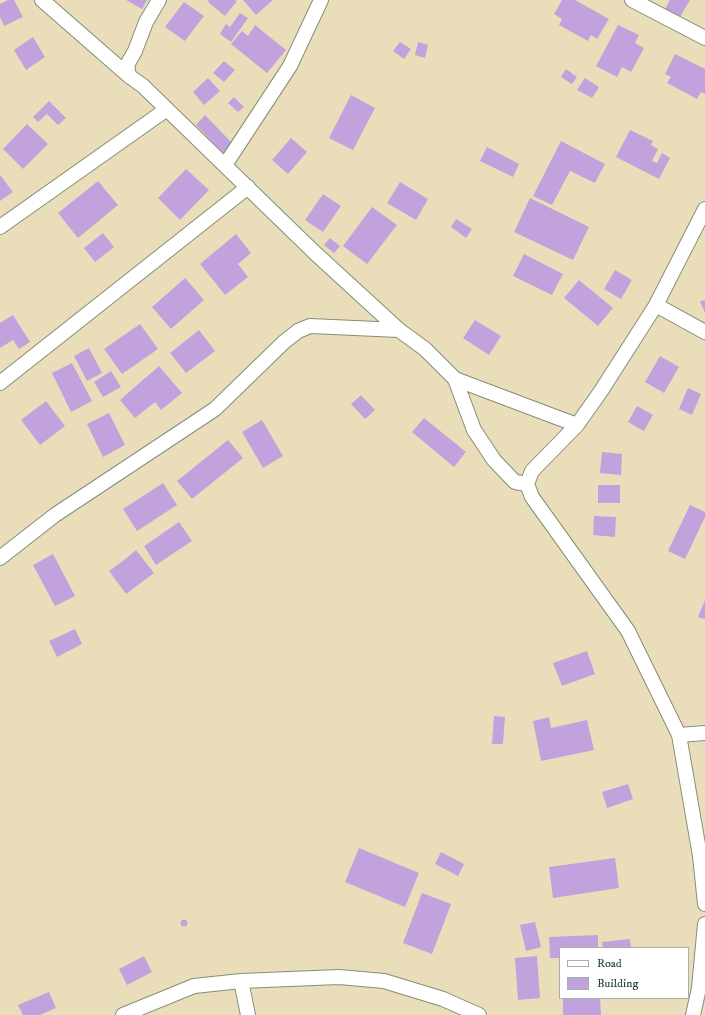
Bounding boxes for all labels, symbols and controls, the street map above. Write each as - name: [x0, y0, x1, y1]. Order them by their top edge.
- legend: [559, 947, 689, 999]
- text: Road: [597, 956, 622, 971]
- text: Building: [597, 976, 638, 991]

